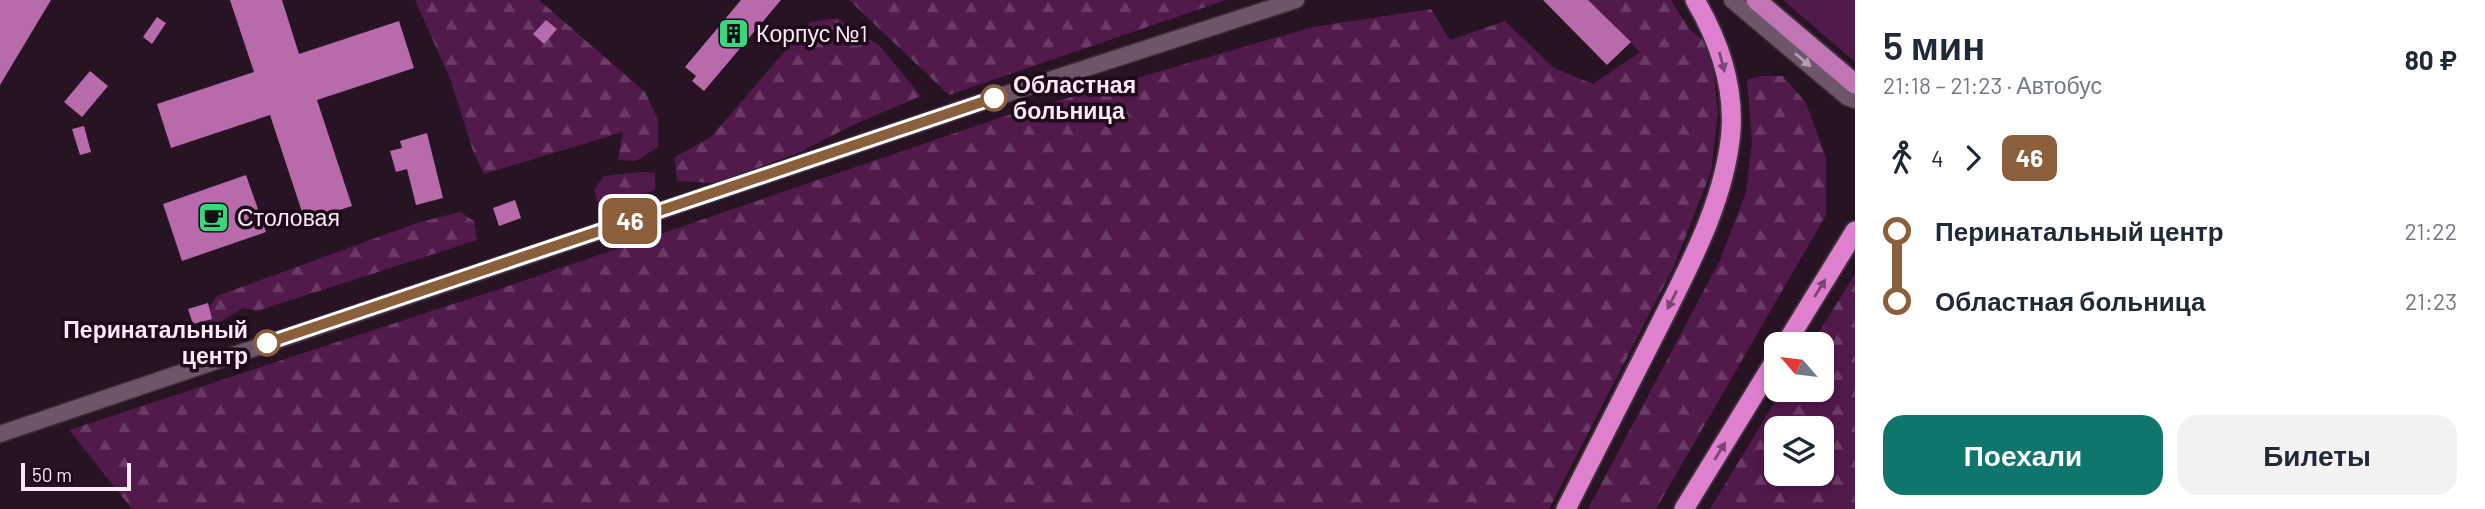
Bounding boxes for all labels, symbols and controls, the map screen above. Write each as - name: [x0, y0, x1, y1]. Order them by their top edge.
- building icon: Корпус №1: [716, 17, 750, 51]
- place label: Корпус №1: [756, 19, 868, 47]
- text: 5 мин: [1883, 22, 1985, 68]
- text: 80 ₽: [2405, 44, 2457, 75]
- one-way arrow: [1718, 52, 1728, 73]
- one-way arrow: [1794, 52, 1812, 68]
- place label: Областная больница: [1013, 70, 1136, 124]
- text: 21:18 – 21:23 · Автобус: [1883, 71, 2102, 99]
- marker: Областная больница: [981, 85, 1007, 111]
- icon: walk: [1883, 139, 1921, 177]
- icon: forward: [1954, 139, 1992, 177]
- text: 46: [2016, 143, 2043, 172]
- text: 4: [1931, 144, 1944, 172]
- line badge: 46: [598, 198, 662, 244]
- cafe icon: Столовая: [197, 201, 231, 235]
- place label: Столовая: [237, 203, 340, 231]
- text: 46: [616, 206, 644, 235]
- text: Перинатальный центр: [1935, 215, 2224, 246]
- text: 21:22: [2404, 217, 2457, 245]
- one-way arrow: [1813, 278, 1826, 298]
- text: Областная больница: [1935, 285, 2206, 316]
- text: 21:23: [2405, 287, 2457, 315]
- one-way arrow: [1666, 290, 1677, 310]
- place label: Перинатальный центр: [63, 315, 248, 369]
- marker: Перинатальный центр: [254, 330, 280, 356]
- north arrow: [1764, 332, 1834, 402]
- map controls: [1764, 332, 1834, 486]
- button: Поехали: [1883, 415, 2163, 495]
- button: Билеты: [2177, 415, 2457, 495]
- button: layers: [1764, 416, 1834, 486]
- one-way arrow: [1713, 441, 1726, 460]
- scale bar: [21, 460, 131, 492]
- text: 50 m: [32, 463, 72, 486]

